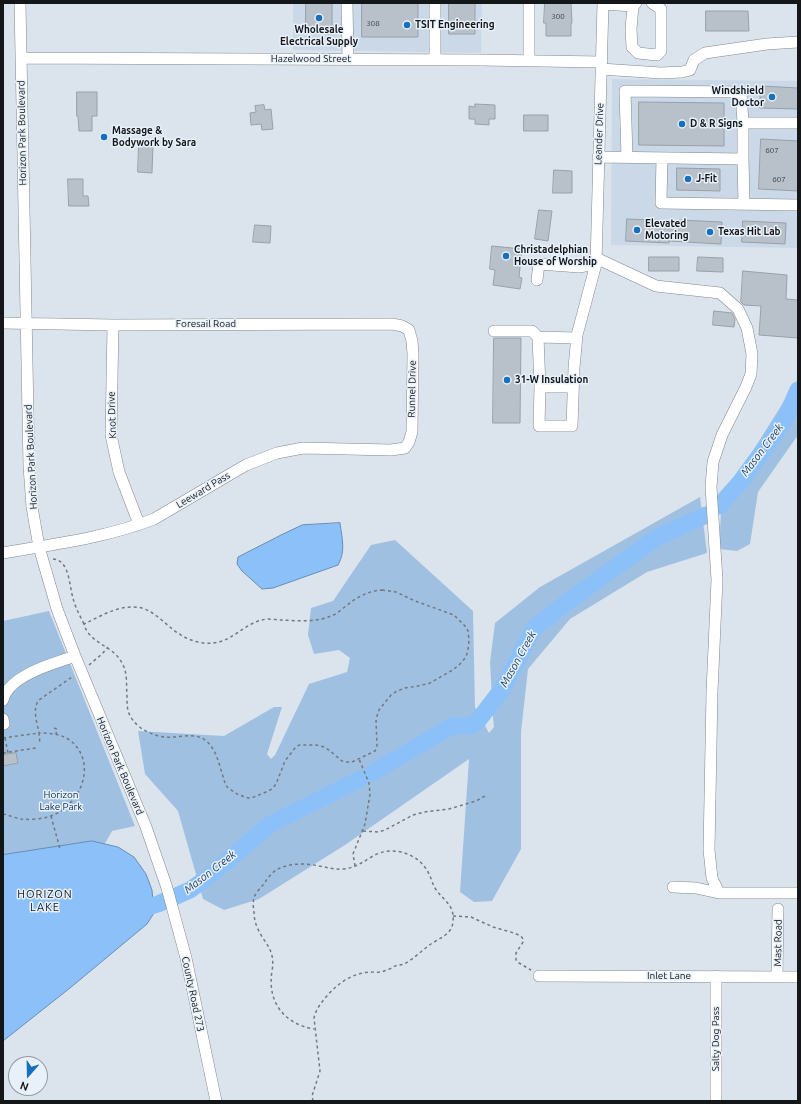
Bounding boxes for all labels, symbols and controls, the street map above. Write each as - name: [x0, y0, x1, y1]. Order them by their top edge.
- house number: 300: [551, 11, 565, 21]
- marker: Wholesale Electrical Supply: [314, 13, 324, 23]
- house number: 308: [366, 18, 380, 28]
- place label: TSIT Engineering: [415, 19, 495, 31]
- marker: TSIT Engineering: [402, 20, 412, 30]
- place label: Wholesale Electrical Supply: [280, 24, 358, 48]
- street label: Hazelwood Street: [271, 53, 351, 65]
- street label: Horizon Park Boulevard: [15, 80, 29, 186]
- place label: Windshield Doctor: [711, 85, 764, 108]
- marker: Windshield Doctor: [767, 92, 777, 102]
- street label: Leander Drive: [592, 103, 606, 165]
- place label: D & R Signs: [690, 118, 743, 130]
- marker: D & R Signs: [677, 119, 687, 129]
- place label: Massage & Bodywork by Sara: [112, 125, 196, 148]
- marker: Massage & Bodywork by Sara: [99, 132, 109, 142]
- house number: 607: [765, 145, 779, 155]
- place label: J-Fit: [696, 173, 717, 185]
- marker: J-Fit: [683, 174, 693, 184]
- house number: 607: [772, 174, 786, 184]
- place label: Elevated Motoring: [645, 218, 689, 242]
- marker: Elevated Motoring: [632, 225, 642, 235]
- place label: Texas Hit Lab: [718, 226, 781, 238]
- marker: Texas Hit Lab: [705, 227, 715, 237]
- place label: Christadelphian House of Worship: [514, 244, 597, 268]
- marker: Christadelphian House of Worship: [501, 251, 511, 261]
- street label: Foresail Road: [176, 318, 236, 330]
- street label: Runnel Drive: [405, 360, 419, 418]
- place label: 31-W Insulation: [515, 374, 588, 386]
- marker: 31-W Insulation: [502, 375, 512, 385]
- street label: Knot Drive: [105, 391, 119, 439]
- street label: Horizon Park Boulevard: [22, 404, 40, 510]
- water label: Mason Creek: [738, 421, 786, 479]
- street label: Leeward Pass: [174, 469, 232, 511]
- water label: Mason Creek: [497, 629, 539, 689]
- street label: Horizon Park Boulevard: [94, 715, 146, 817]
- park label: Horizon Lake Park: [40, 789, 82, 812]
- water label: Mason Creek: [181, 848, 239, 896]
- district label: HORIZON LAKE: [17, 887, 73, 913]
- street label: Mast Road: [772, 919, 784, 967]
- street label: County Road 273: [179, 955, 207, 1033]
- street label: Inlet Lane: [647, 970, 691, 982]
- street label: Salty Dog Pass: [710, 1007, 722, 1071]
- north arrow: [8, 1056, 48, 1096]
- text: N: [18, 1079, 30, 1093]

